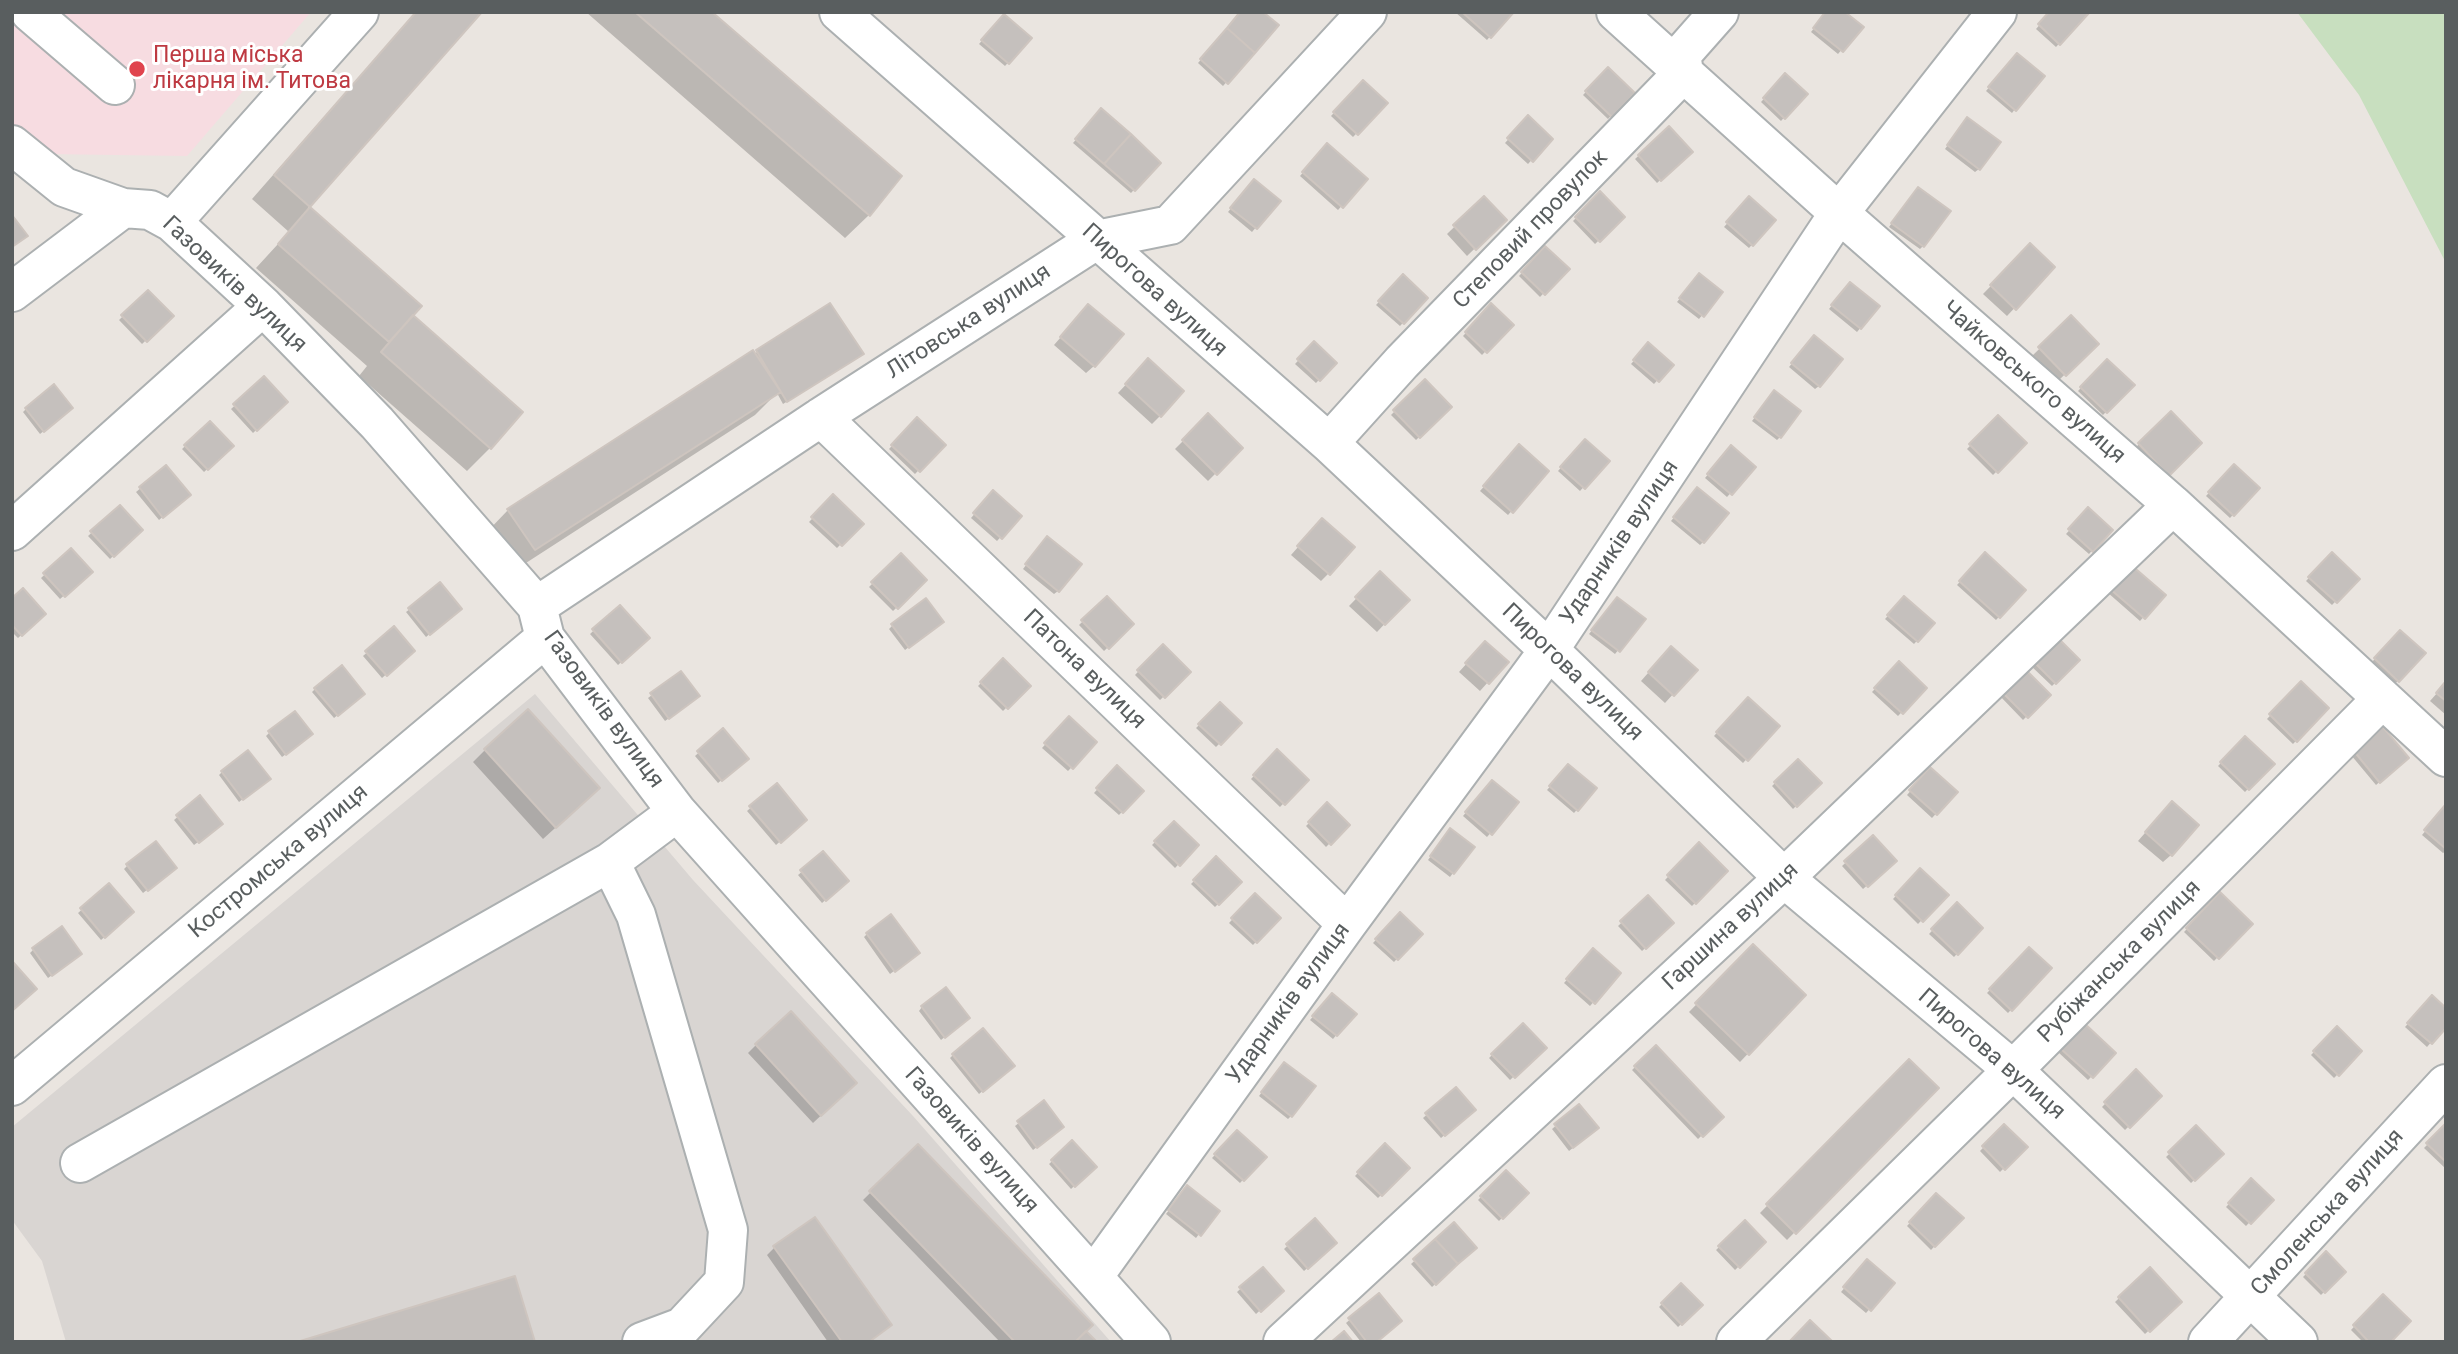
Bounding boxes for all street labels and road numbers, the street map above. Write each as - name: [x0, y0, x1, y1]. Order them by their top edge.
- street label: Степовий провулок: [1448, 145, 1614, 315]
- street label: Газовиків вулиця: [156, 211, 312, 359]
- street label: Пирогова вулиця: [1076, 219, 1232, 363]
- street label: Літовська вулиця: [882, 259, 1056, 385]
- street label: Чайковського вулиця: [1935, 296, 2131, 470]
- street label: Ударників вулиця: [1555, 455, 1685, 631]
- street label: Пирогова вулиця: [1495, 598, 1649, 748]
- street label: Патона вулиця: [1017, 604, 1151, 736]
- street label: Газовиків вулиця: [537, 626, 669, 794]
- street label: Костромська вулиця: [184, 779, 374, 945]
- street label: Гаршина вулиця: [1657, 857, 1805, 997]
- street label: Рубіжанська вулиця: [2033, 875, 2207, 1049]
- street label: Ударників вулиця: [1221, 918, 1357, 1090]
- street label: Пирогова вулиця: [1912, 984, 2070, 1126]
- street label: Газовиків вулиця: [898, 1062, 1044, 1220]
- street label: Смоленська вулиця: [2246, 1124, 2410, 1302]

